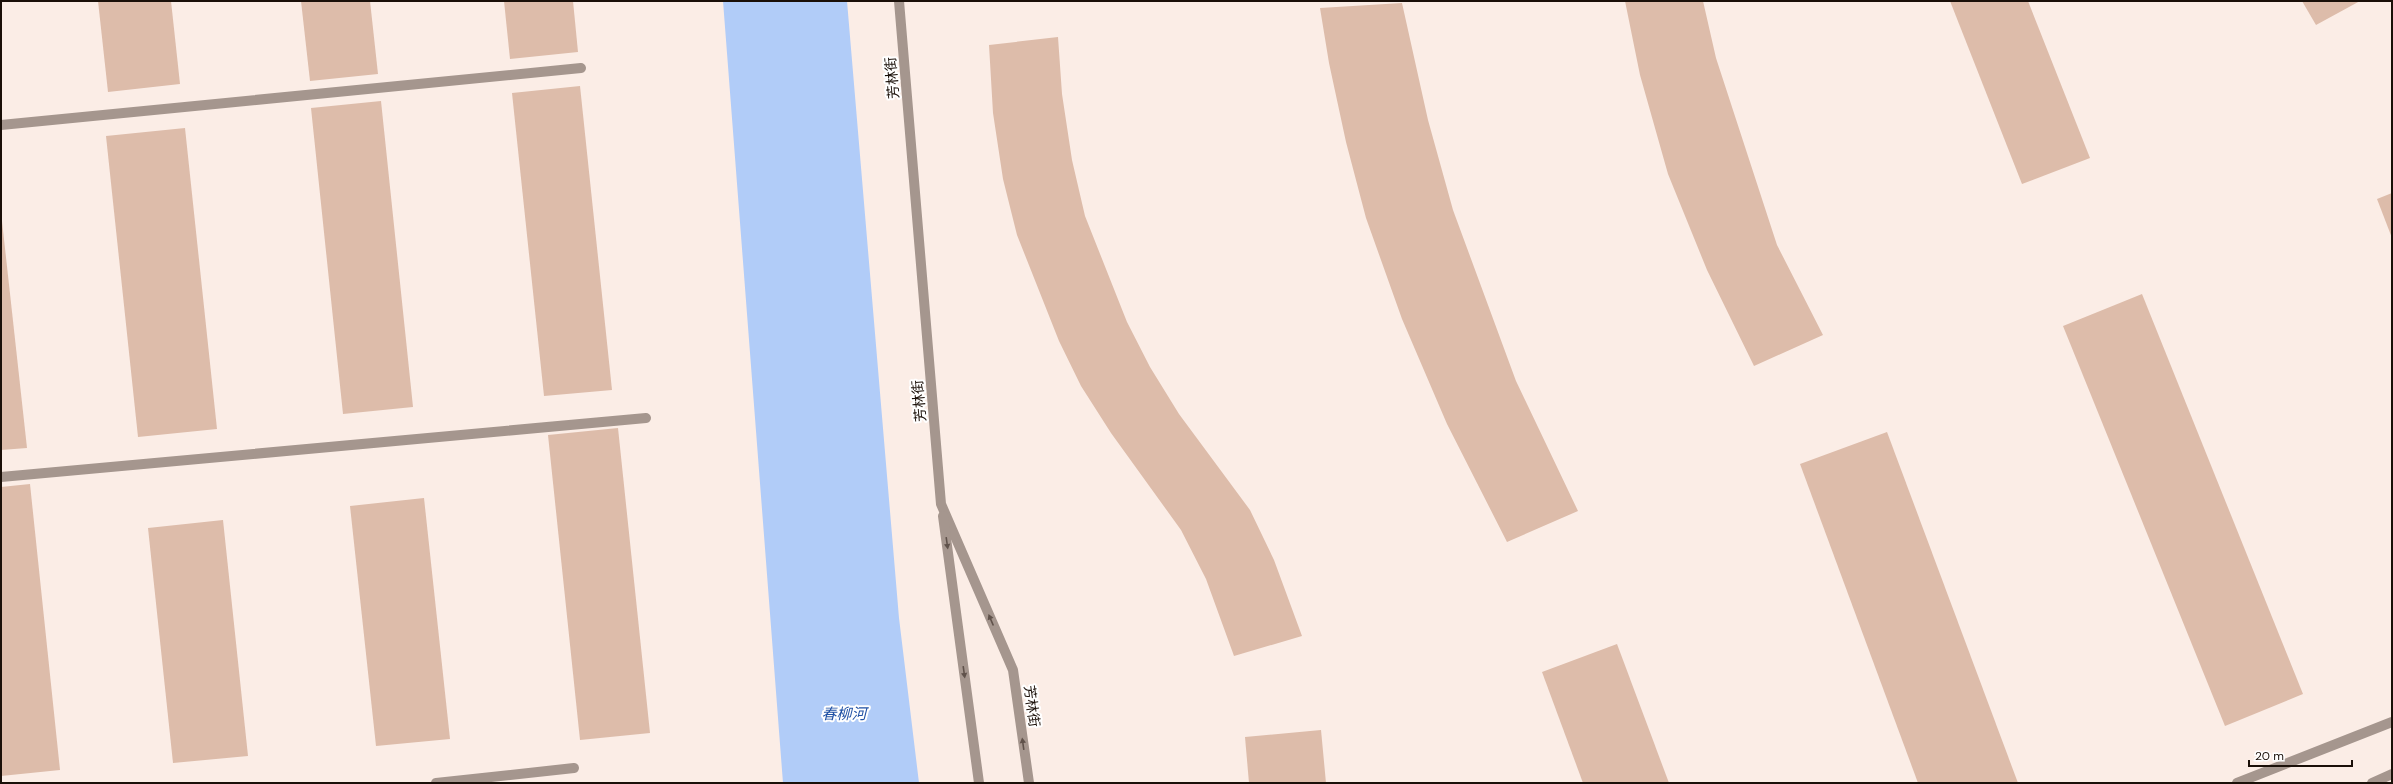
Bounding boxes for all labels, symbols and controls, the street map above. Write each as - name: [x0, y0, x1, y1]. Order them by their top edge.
- street label: 芳林街: [881, 56, 903, 100]
- street label: 芳林街: [908, 379, 930, 423]
- one-way arrow: [943, 537, 950, 549]
- one-way arrow: [988, 614, 994, 625]
- one-way arrow: [961, 666, 967, 678]
- street label: 芳林街: [1020, 684, 1044, 728]
- water label: 春柳河: [821, 704, 869, 724]
- one-way arrow: [1020, 738, 1026, 750]
- scale bar: [2249, 742, 2352, 768]
- text: 20 m: [2255, 748, 2284, 764]

